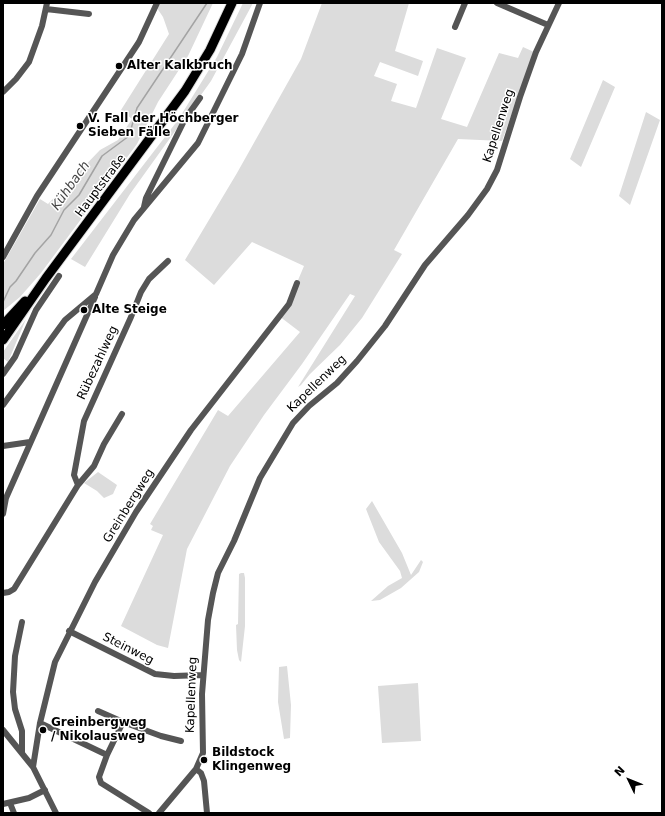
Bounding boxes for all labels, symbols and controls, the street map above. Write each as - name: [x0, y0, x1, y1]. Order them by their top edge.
- place label: Alter Kalkbruch: [127, 59, 233, 73]
- marker: Alter Kalkbruch: [114, 61, 124, 71]
- street label: Kapellenweg: [480, 87, 518, 165]
- place label: V. Fall der Höchberger Sieben Fälle: [88, 112, 239, 140]
- marker: V. Fall der Höchberger Sieben Fälle: [75, 121, 85, 131]
- street label: Hauptstraße: [73, 152, 129, 220]
- water label: Kühbach: [48, 158, 94, 214]
- place label: Alte Steige: [92, 303, 167, 317]
- marker: Alte Steige: [79, 305, 89, 315]
- street label: Rübezahlweg: [75, 324, 121, 402]
- street label: Kapellenweg: [284, 352, 350, 416]
- street label: Greinbergweg: [101, 466, 157, 546]
- street label: Steinweg: [100, 630, 156, 668]
- street label: Kapellenweg: [183, 657, 201, 733]
- place label: Greinbergweg / Nikolausweg: [51, 716, 147, 744]
- marker: Greinbergweg / Nikolausweg: [38, 725, 48, 735]
- place label: Bildstock Klingenweg: [212, 746, 291, 774]
- marker: Bildstock Klingenweg: [199, 755, 209, 765]
- north arrow: [609, 760, 649, 800]
- text: N: [612, 764, 628, 779]

